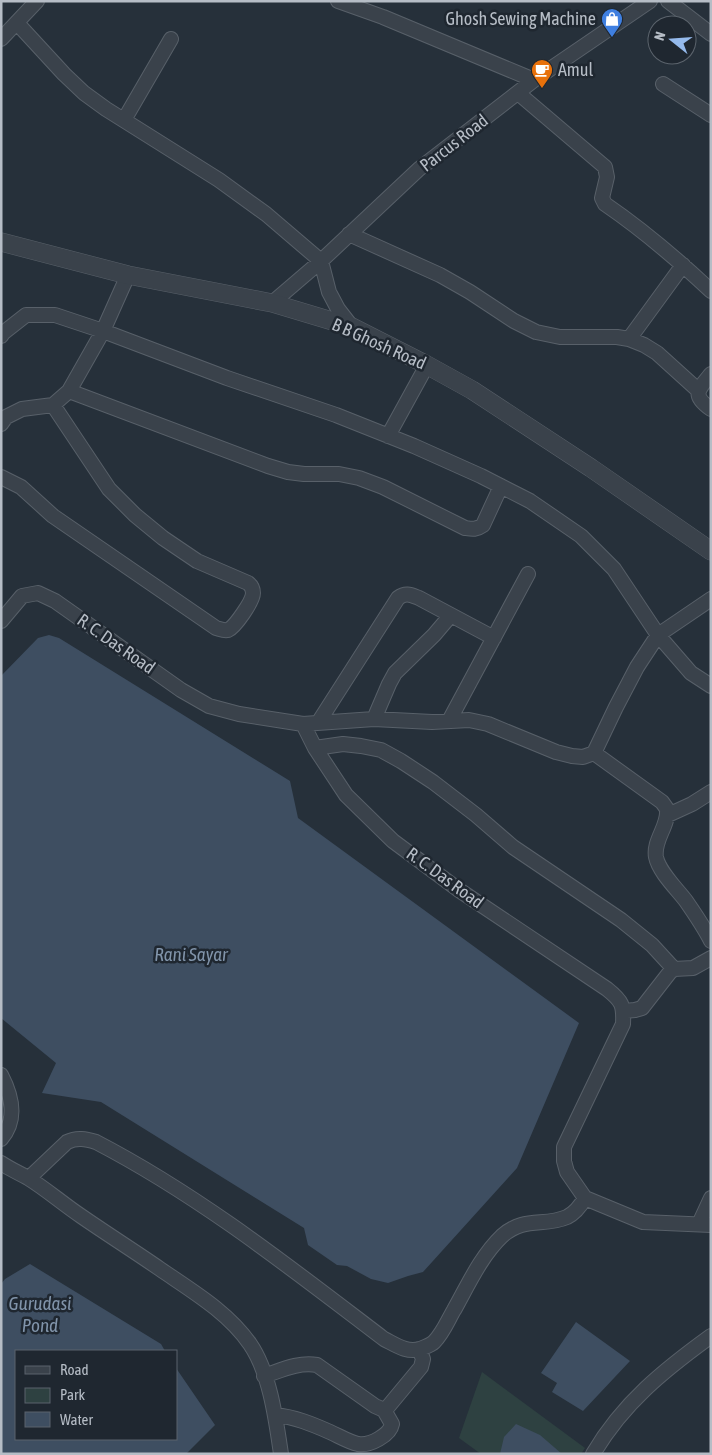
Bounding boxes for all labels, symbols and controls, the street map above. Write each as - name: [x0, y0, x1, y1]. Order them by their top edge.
- shop icon: Ghosh Sewing Machine: [600, 7, 624, 38]
- place label: Ghosh Sewing Machine: [445, 8, 596, 29]
- north arrow: [647, 15, 697, 65]
- text: N: [651, 30, 668, 42]
- cafe icon: Amul: [530, 58, 554, 89]
- place label: Amul: [558, 59, 593, 80]
- street label: Parcus Road: [415, 109, 492, 176]
- street label: B B Ghosh Road: [329, 313, 429, 374]
- street label: R. C. Das Road: [73, 609, 159, 678]
- street label: R. C. Das Road: [403, 843, 488, 913]
- water label: Rani Sayar: [154, 943, 229, 965]
- water label: Gurudasi Pond: [9, 1292, 71, 1336]
- legend: [15, 1350, 178, 1440]
- text: Road: [60, 1361, 89, 1378]
- text: Park: [60, 1386, 85, 1403]
- text: Water: [60, 1411, 93, 1428]

